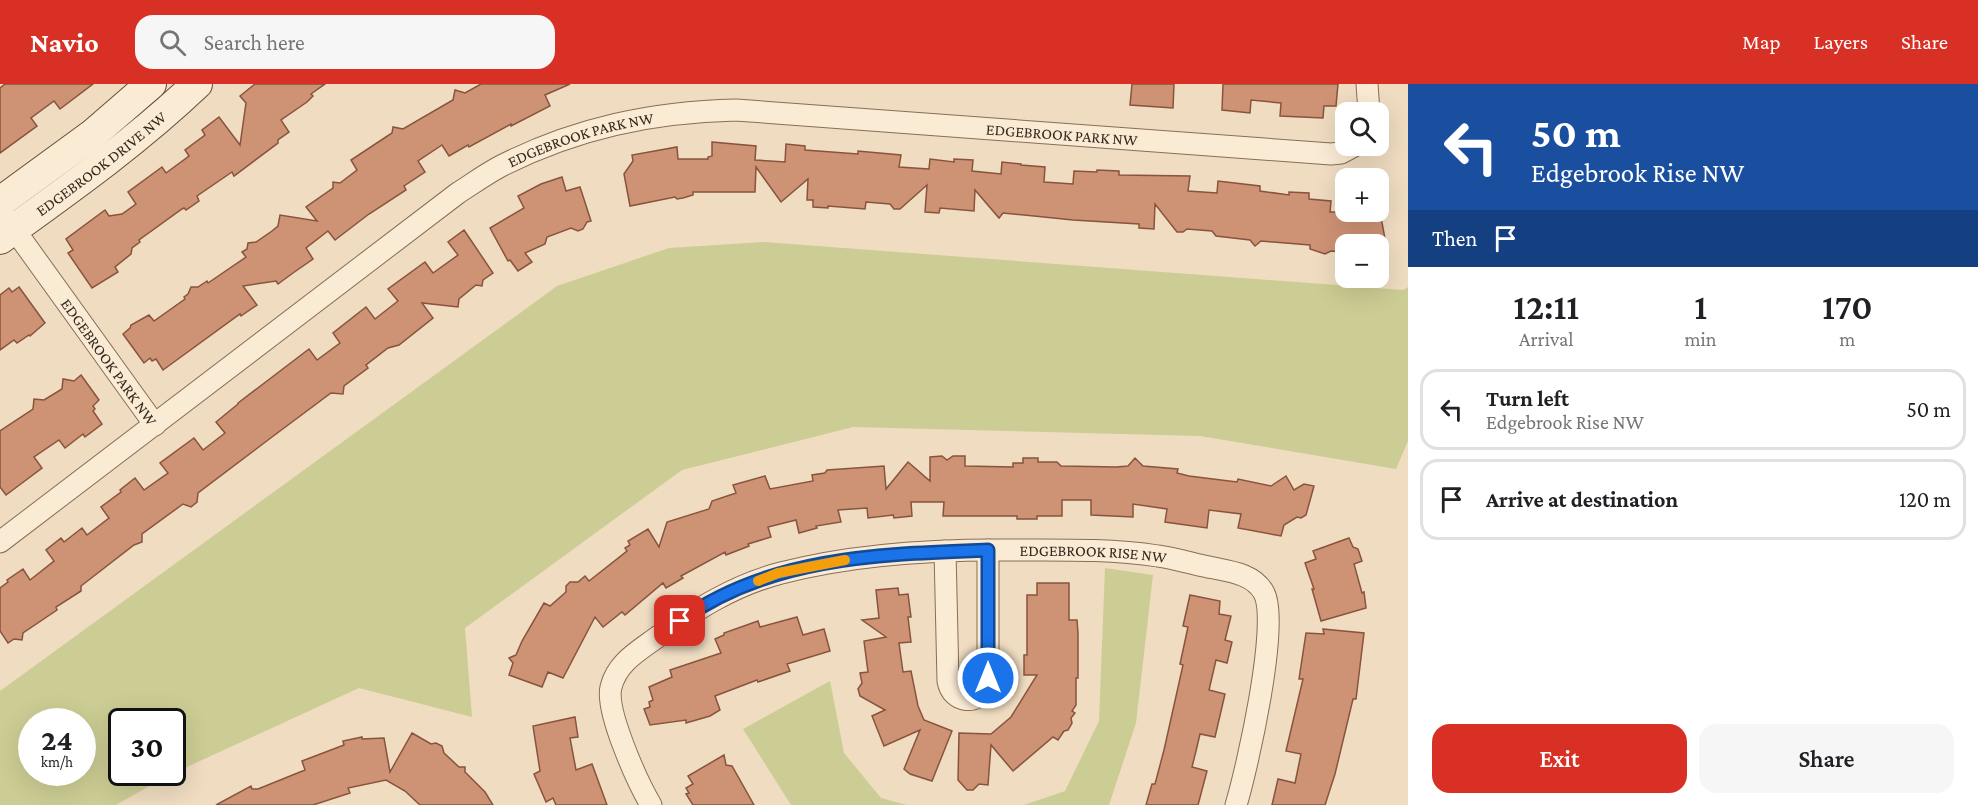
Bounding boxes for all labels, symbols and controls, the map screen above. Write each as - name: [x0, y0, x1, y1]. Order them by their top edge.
- search box: [135, 15, 555, 69]
- icon: search: [156, 26, 189, 59]
- text: Navio: [30, 27, 99, 58]
- text: Search here: [204, 30, 305, 55]
- text: Map: [1742, 30, 1781, 54]
- text: Layers: [1814, 30, 1868, 54]
- text: Share: [1901, 30, 1948, 54]
- map controls: [1335, 102, 1389, 288]
- button: search: [1335, 102, 1389, 156]
- street label: EDGEBROOK DRIVE NW: [32, 108, 169, 219]
- icon: left: [1432, 108, 1510, 186]
- street label: EDGEBROOK PARK NW: [505, 109, 655, 170]
- text: 50 m: [1531, 109, 1621, 156]
- street label: EDGEBROOK PARK NW: [985, 120, 1139, 148]
- text: Edgebrook Rise NW: [1531, 158, 1744, 188]
- button: +: [1335, 168, 1389, 222]
- icon: arrive: [1489, 222, 1522, 255]
- text: Then: [1432, 226, 1477, 251]
- button: −: [1335, 234, 1389, 288]
- text: 12:11: [1513, 287, 1579, 327]
- text: 1: [1694, 287, 1707, 327]
- text: 170: [1822, 287, 1873, 327]
- street label: EDGEBROOK PARK NW: [58, 295, 161, 429]
- text: Arrival: [1519, 328, 1573, 350]
- text: min: [1685, 328, 1717, 350]
- text: m: [1839, 328, 1855, 350]
- text: Turn left: [1486, 386, 1569, 411]
- icon: left: [1435, 393, 1468, 426]
- text: 50 m: [1906, 397, 1951, 422]
- text: Edgebrook Rise NW: [1486, 411, 1644, 433]
- icon: arrive: [1435, 483, 1468, 516]
- text: Arrive at destination: [1486, 487, 1678, 512]
- text: 120 m: [1899, 487, 1951, 512]
- street label: EDGEBROOK RISE NW: [1020, 541, 1168, 566]
- pin: [654, 595, 705, 646]
- icon: arrive: [663, 604, 696, 637]
- position arrow: [956, 646, 1020, 710]
- speed limit sign: 30: [108, 708, 186, 786]
- text: 24: [41, 723, 73, 756]
- button: Exit: [1432, 724, 1687, 793]
- button: Share: [1699, 724, 1954, 793]
- text: km/h: [41, 754, 73, 770]

